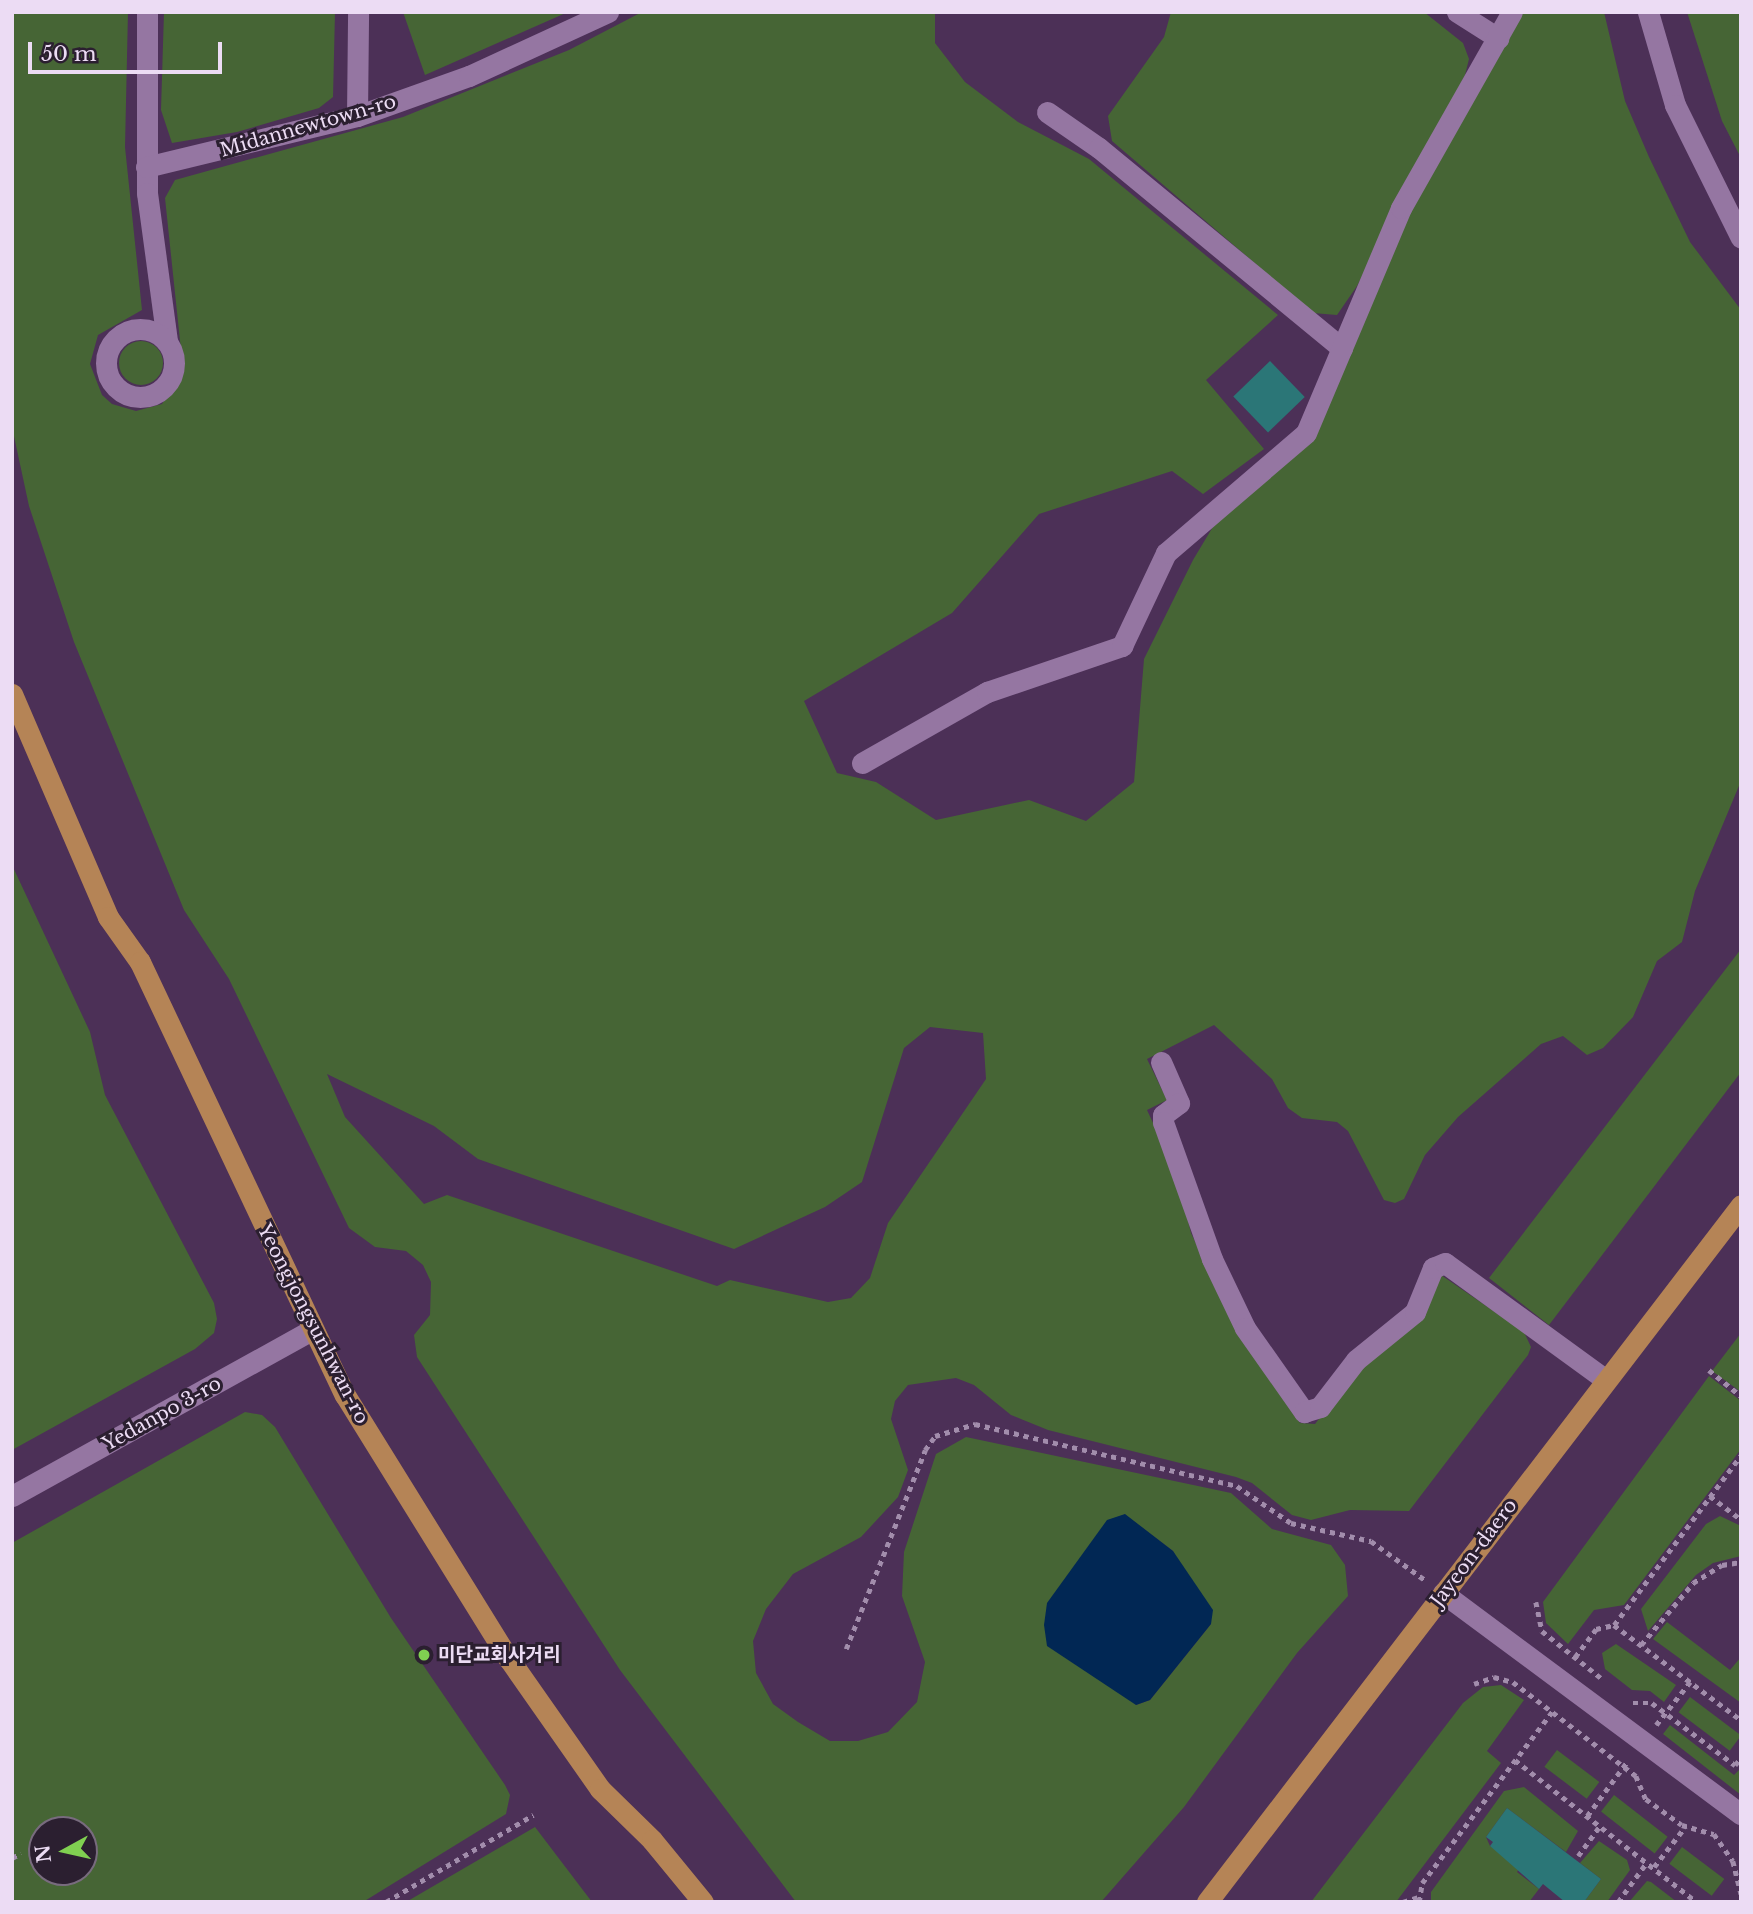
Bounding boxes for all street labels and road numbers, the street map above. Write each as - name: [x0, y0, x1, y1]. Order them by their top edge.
- street label: Midannewtown-ro: [217, 90, 399, 162]
- street label: Yeongjongsunhwan-ro: [253, 1220, 373, 1428]
- street label: Yedanpo 3-ro: [99, 1372, 225, 1456]
- street label: Jayeon-daero: [1426, 1494, 1522, 1612]

